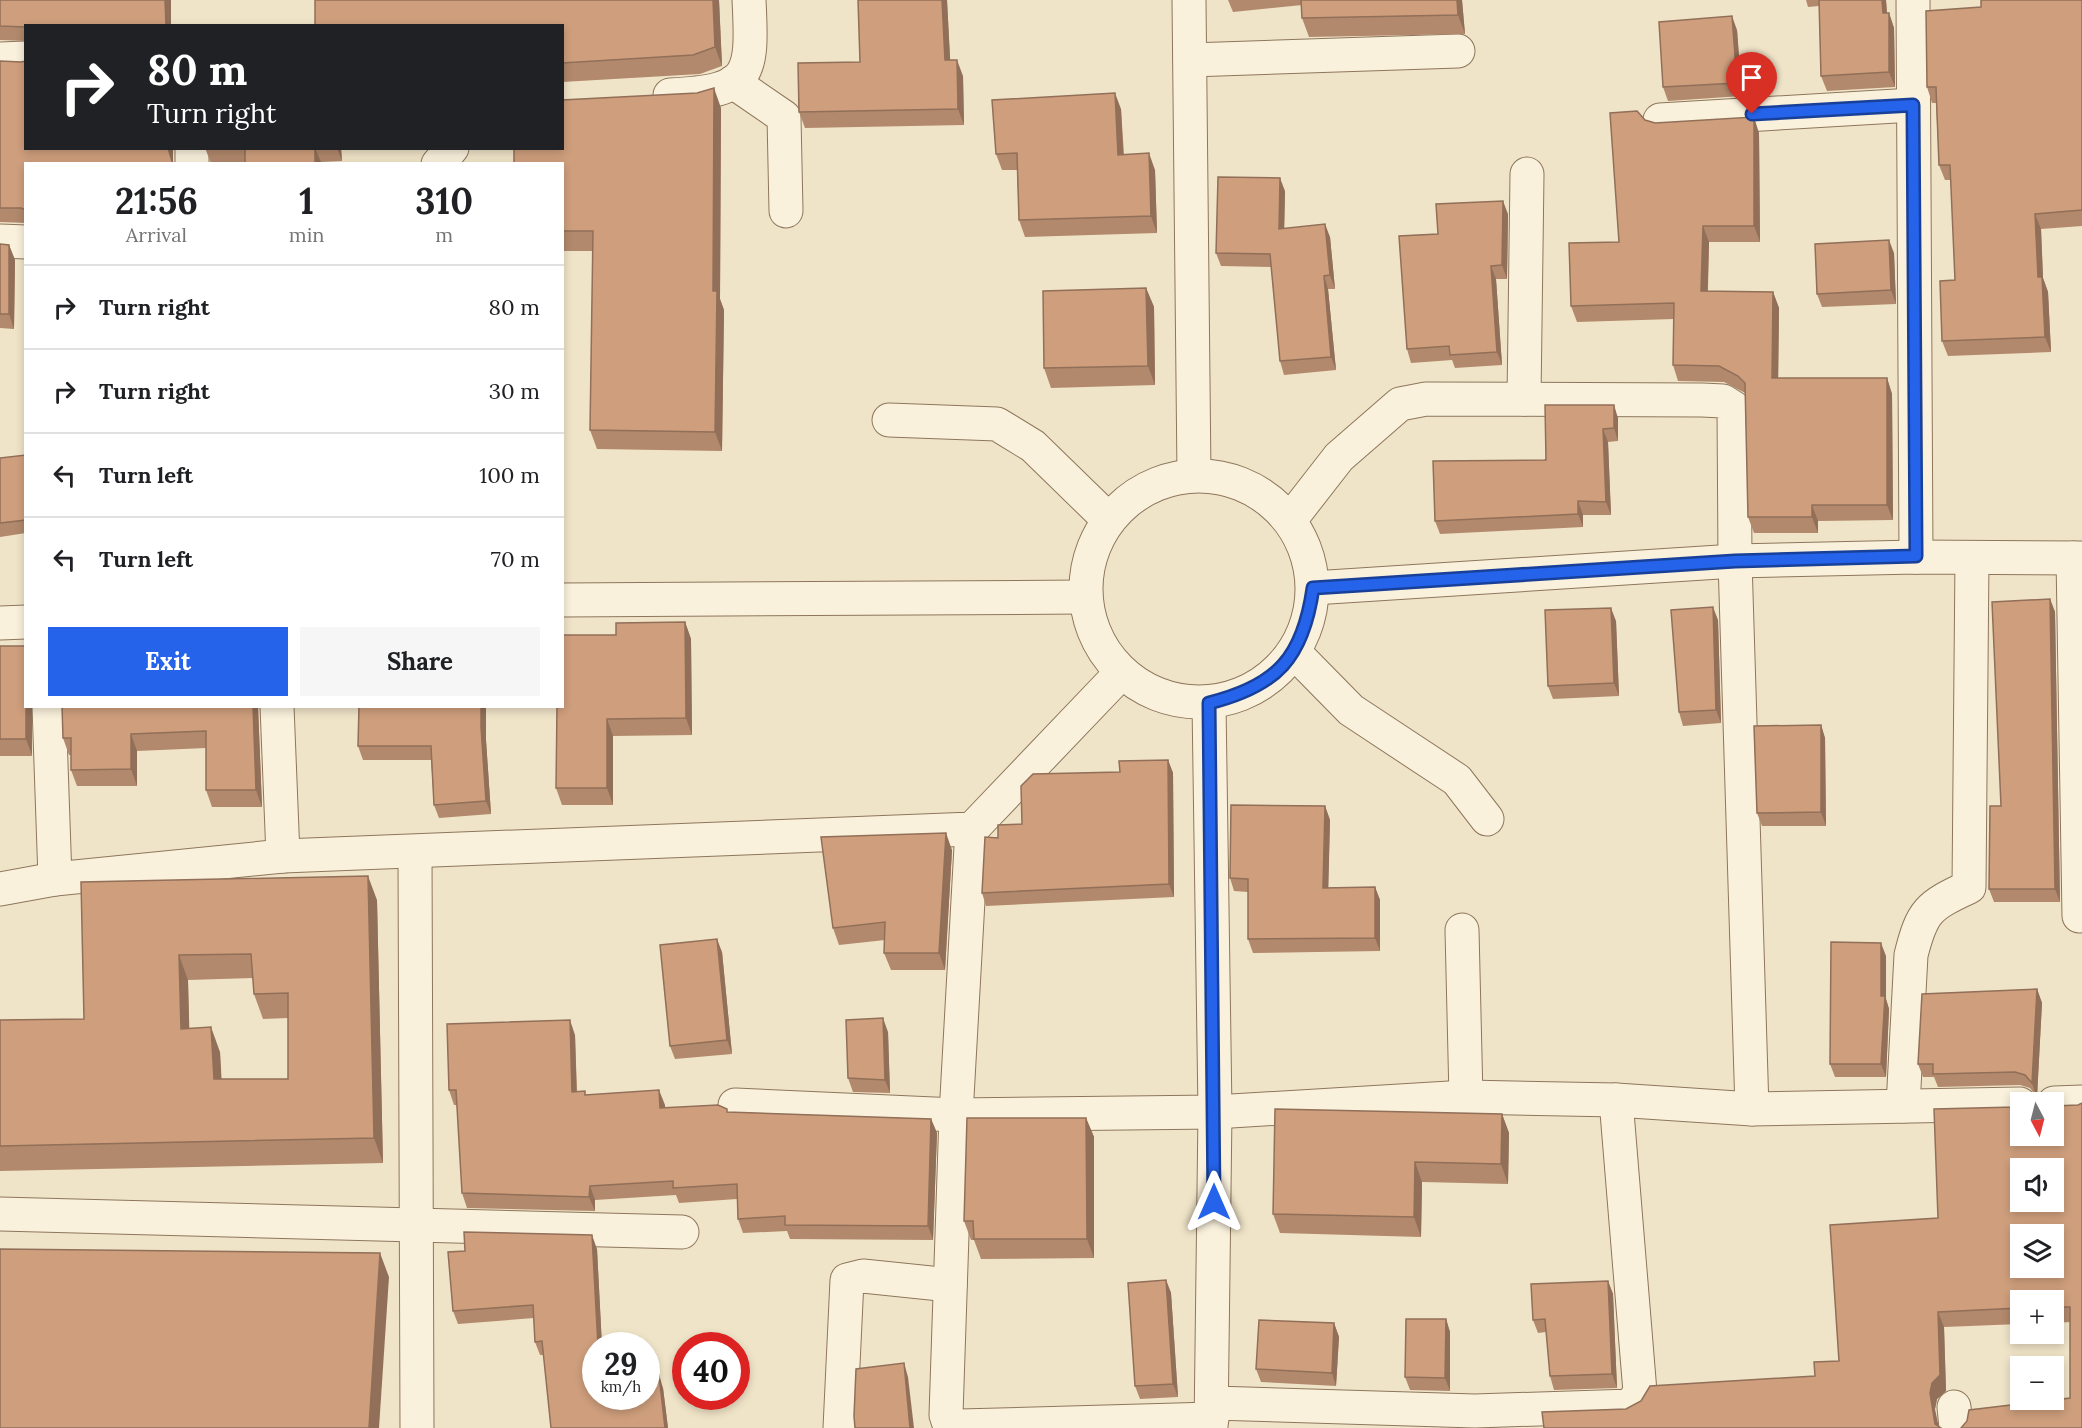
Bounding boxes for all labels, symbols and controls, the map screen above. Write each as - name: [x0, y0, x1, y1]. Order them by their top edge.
- text: 80 m: [147, 43, 247, 97]
- icon: right: [48, 48, 126, 126]
- pin: [1726, 52, 1777, 114]
- icon: arrive: [1735, 61, 1768, 94]
- text: Turn right: [147, 96, 276, 130]
- text: 21:56: [115, 178, 198, 224]
- text: 1: [299, 178, 314, 224]
- text: 310: [415, 178, 473, 224]
- text: Arrival: [126, 222, 187, 247]
- text: min: [289, 222, 324, 247]
- text: m: [435, 222, 453, 247]
- icon: right: [48, 291, 81, 324]
- text: Turn right: [99, 293, 210, 321]
- text: 80 m: [489, 293, 540, 321]
- icon: right: [48, 375, 81, 408]
- text: Turn right: [99, 377, 210, 405]
- text: 30 m: [489, 377, 540, 405]
- icon: left: [48, 459, 81, 492]
- text: Turn left: [99, 461, 193, 489]
- text: 100 m: [479, 461, 540, 489]
- icon: left: [48, 543, 81, 576]
- text: Turn left: [99, 545, 193, 573]
- text: 70 m: [491, 545, 540, 573]
- button: Exit: [48, 627, 288, 696]
- button: Share: [300, 627, 540, 696]
- north arrow: [2010, 1092, 2064, 1146]
- map controls: [2010, 1092, 2064, 1410]
- button: sound: [2010, 1158, 2064, 1212]
- position arrow: [1182, 1170, 1246, 1234]
- button: layers: [2010, 1224, 2064, 1278]
- button: +: [2010, 1290, 2064, 1344]
- speed limit sign: 40: [672, 1332, 750, 1410]
- text: 29: [604, 1345, 638, 1383]
- button: −: [2010, 1356, 2064, 1410]
- text: km/h: [601, 1377, 641, 1396]

